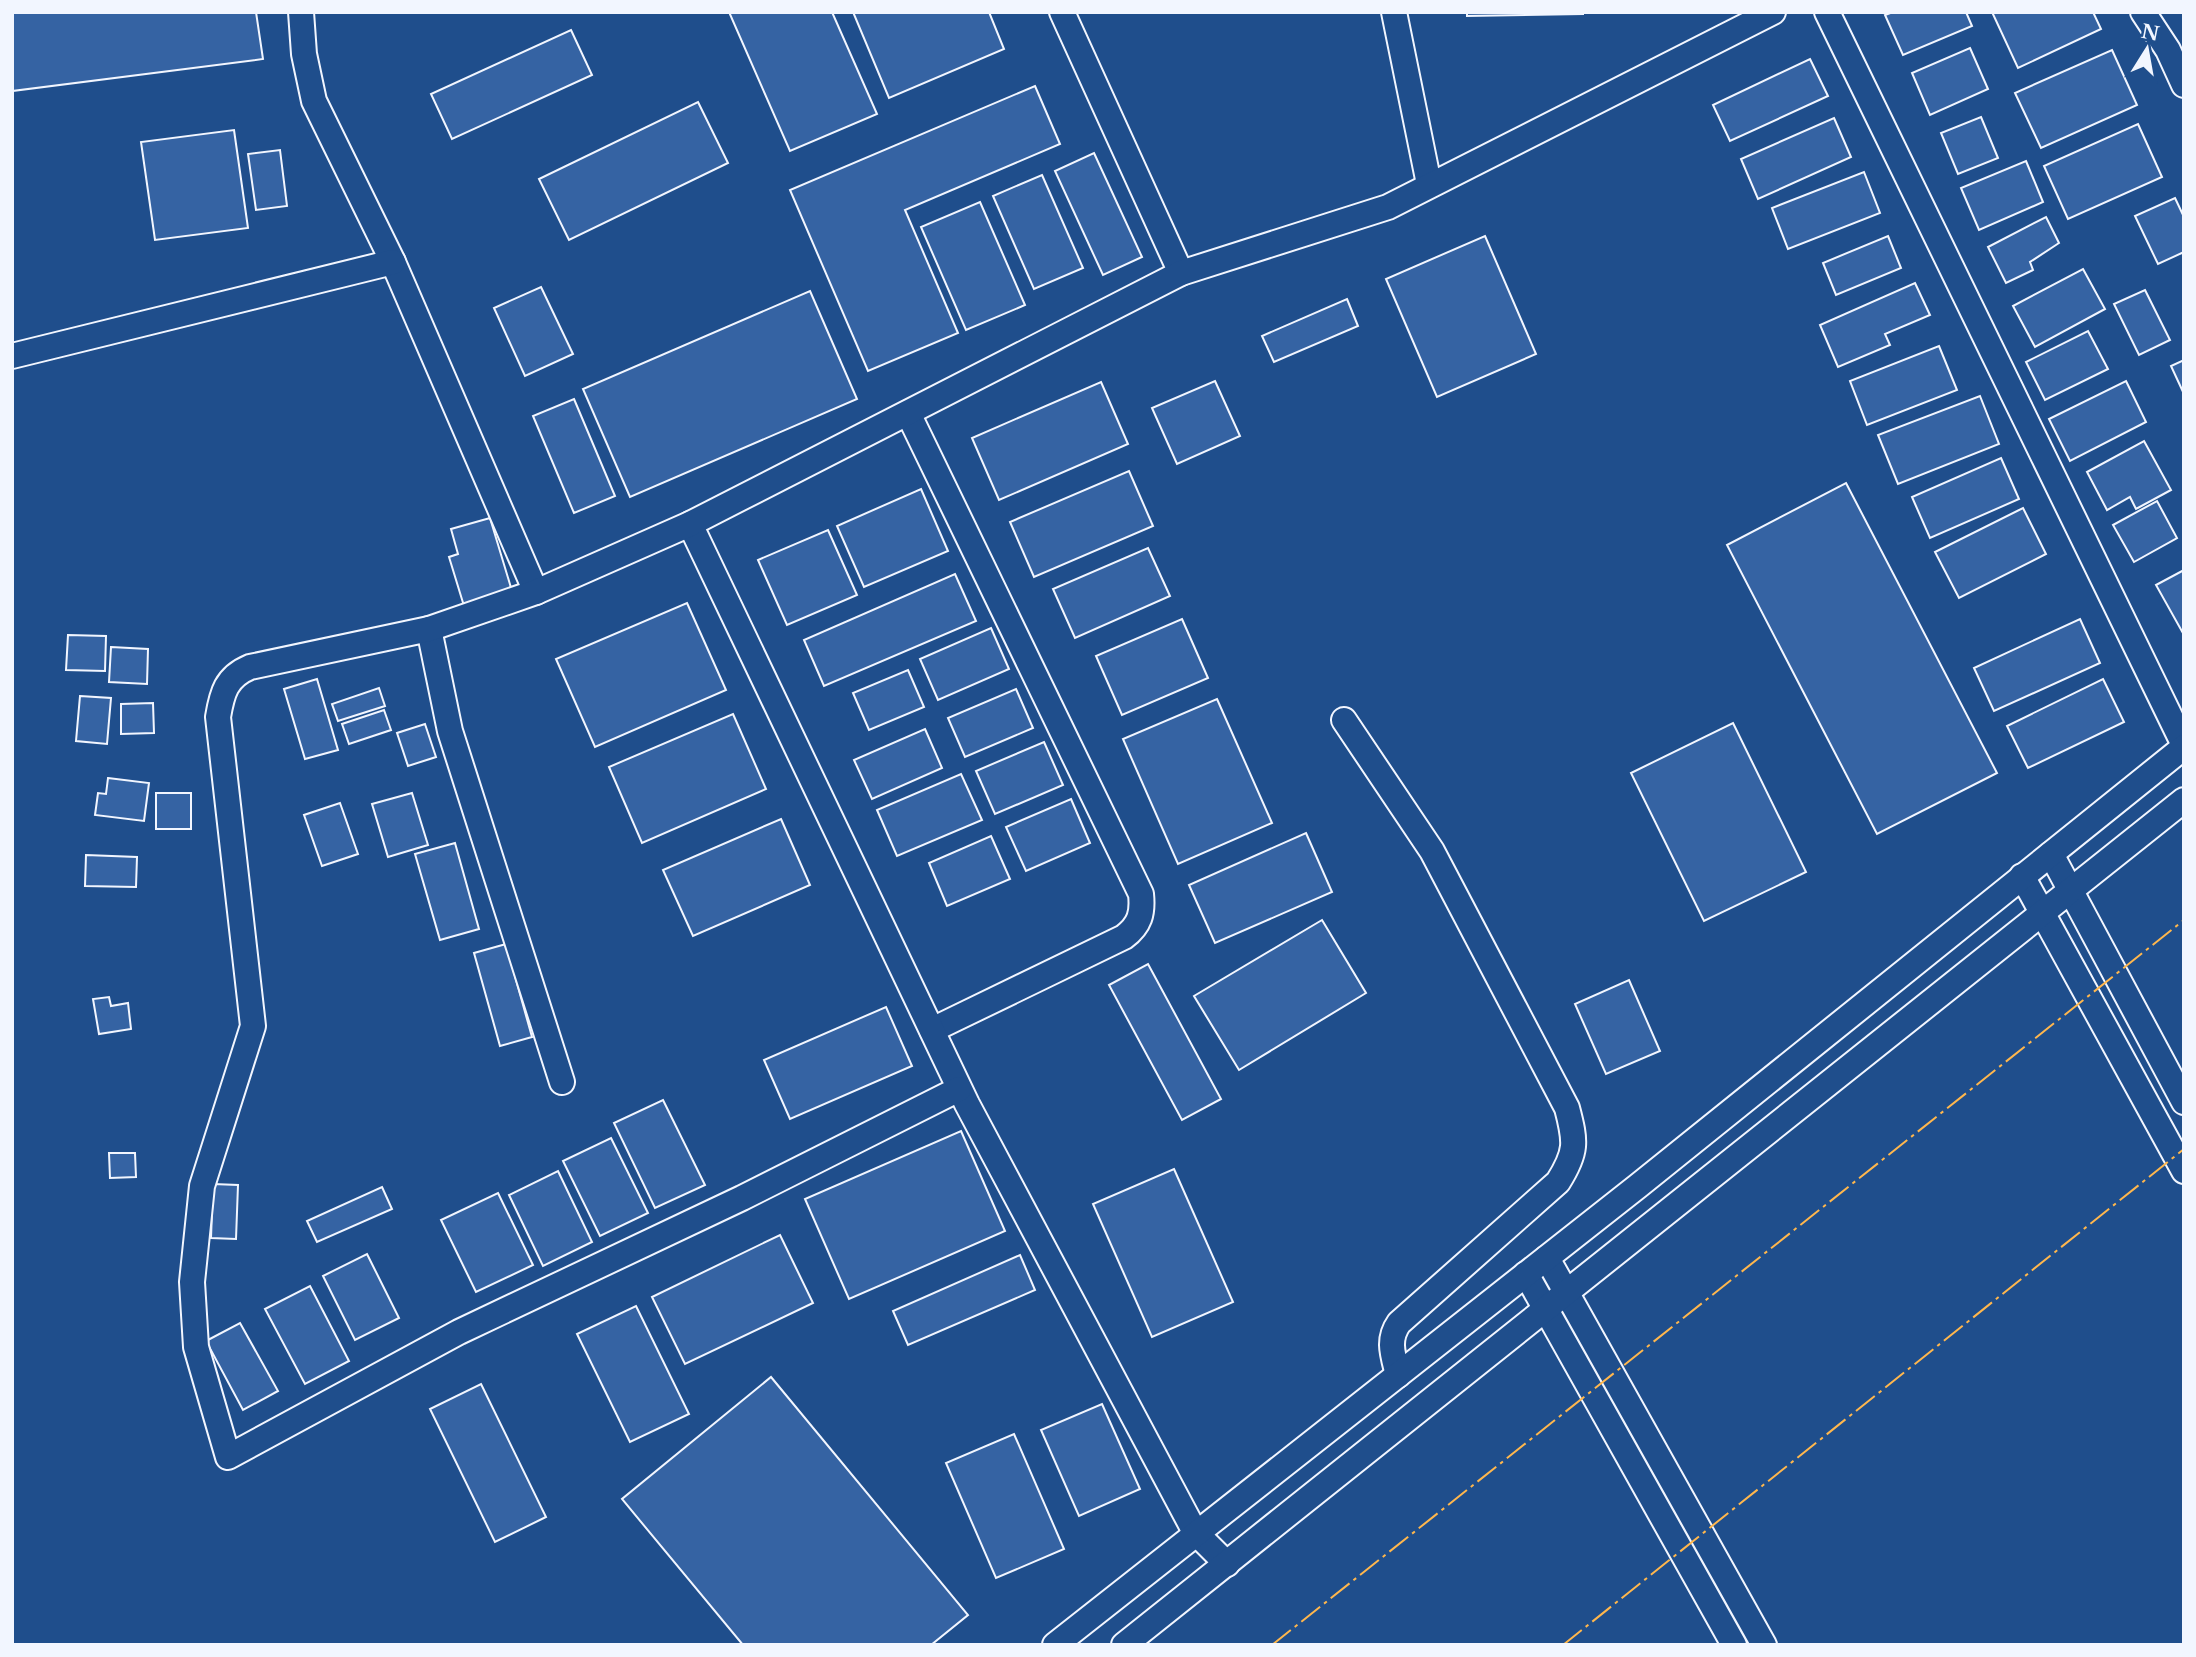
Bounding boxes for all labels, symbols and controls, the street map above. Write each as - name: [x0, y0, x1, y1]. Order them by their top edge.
- north arrow: [2112, 14, 2182, 84]
- text: N: [2139, 20, 2161, 46]

